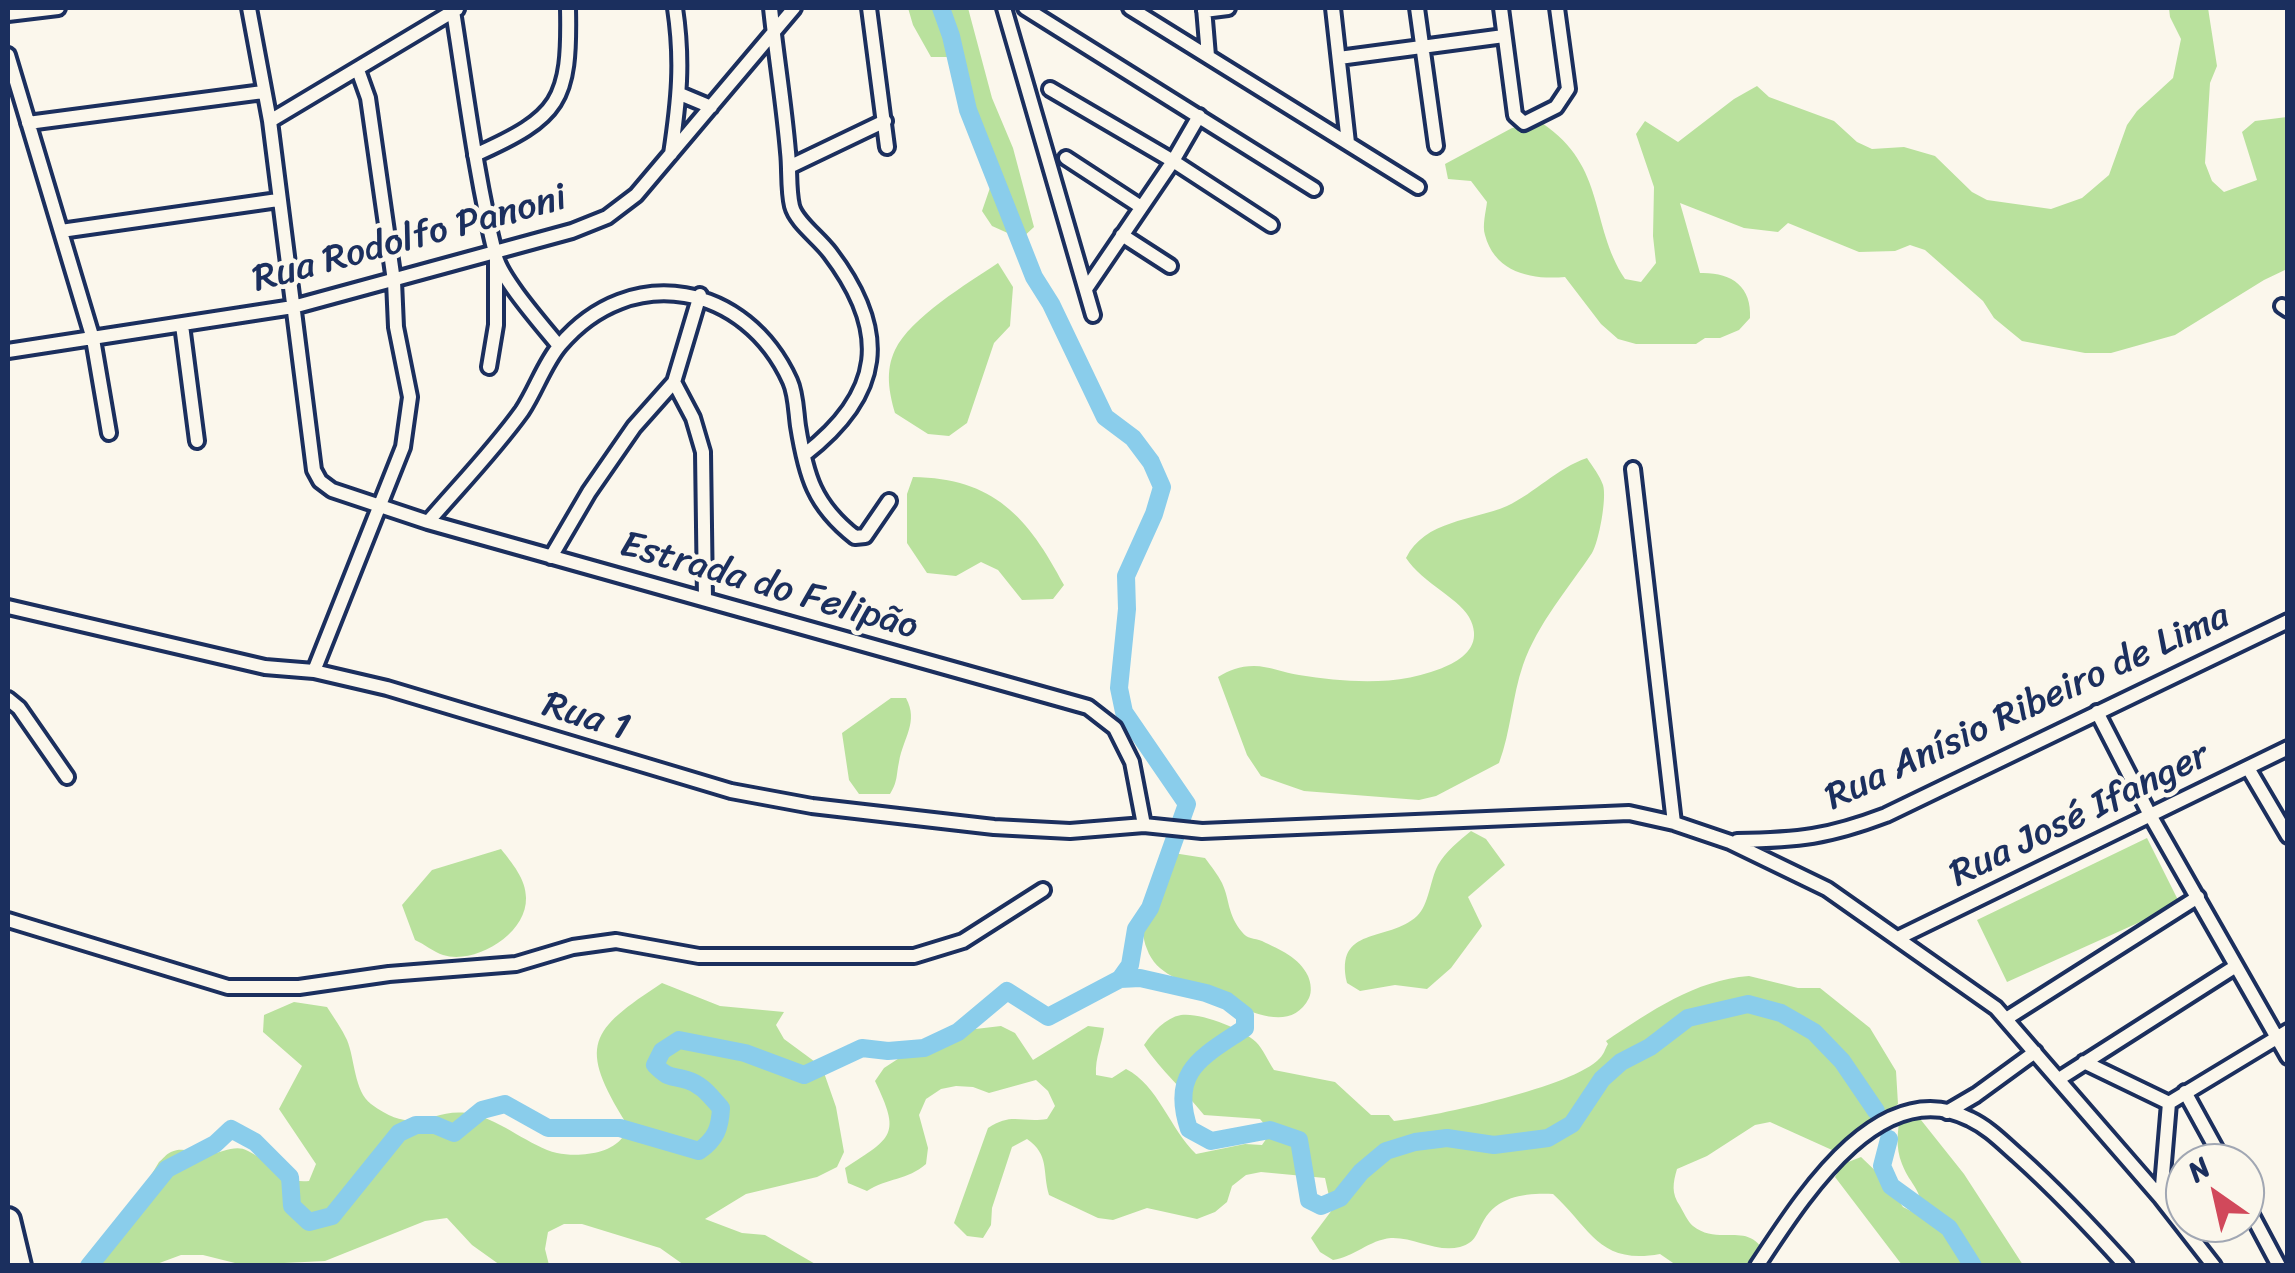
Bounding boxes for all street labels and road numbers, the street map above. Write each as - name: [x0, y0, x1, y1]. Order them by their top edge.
- street label: Rua Rodolfo Panoni: [248, 176, 572, 304]
- street label: Estrada do Felipão: [615, 523, 923, 651]
- street label: Rua Anísio Ribeiro de Lima: [1819, 594, 2237, 822]
- street label: Rua 1: [537, 683, 635, 753]
- street label: Rua José Ifanger: [1943, 734, 2217, 898]

